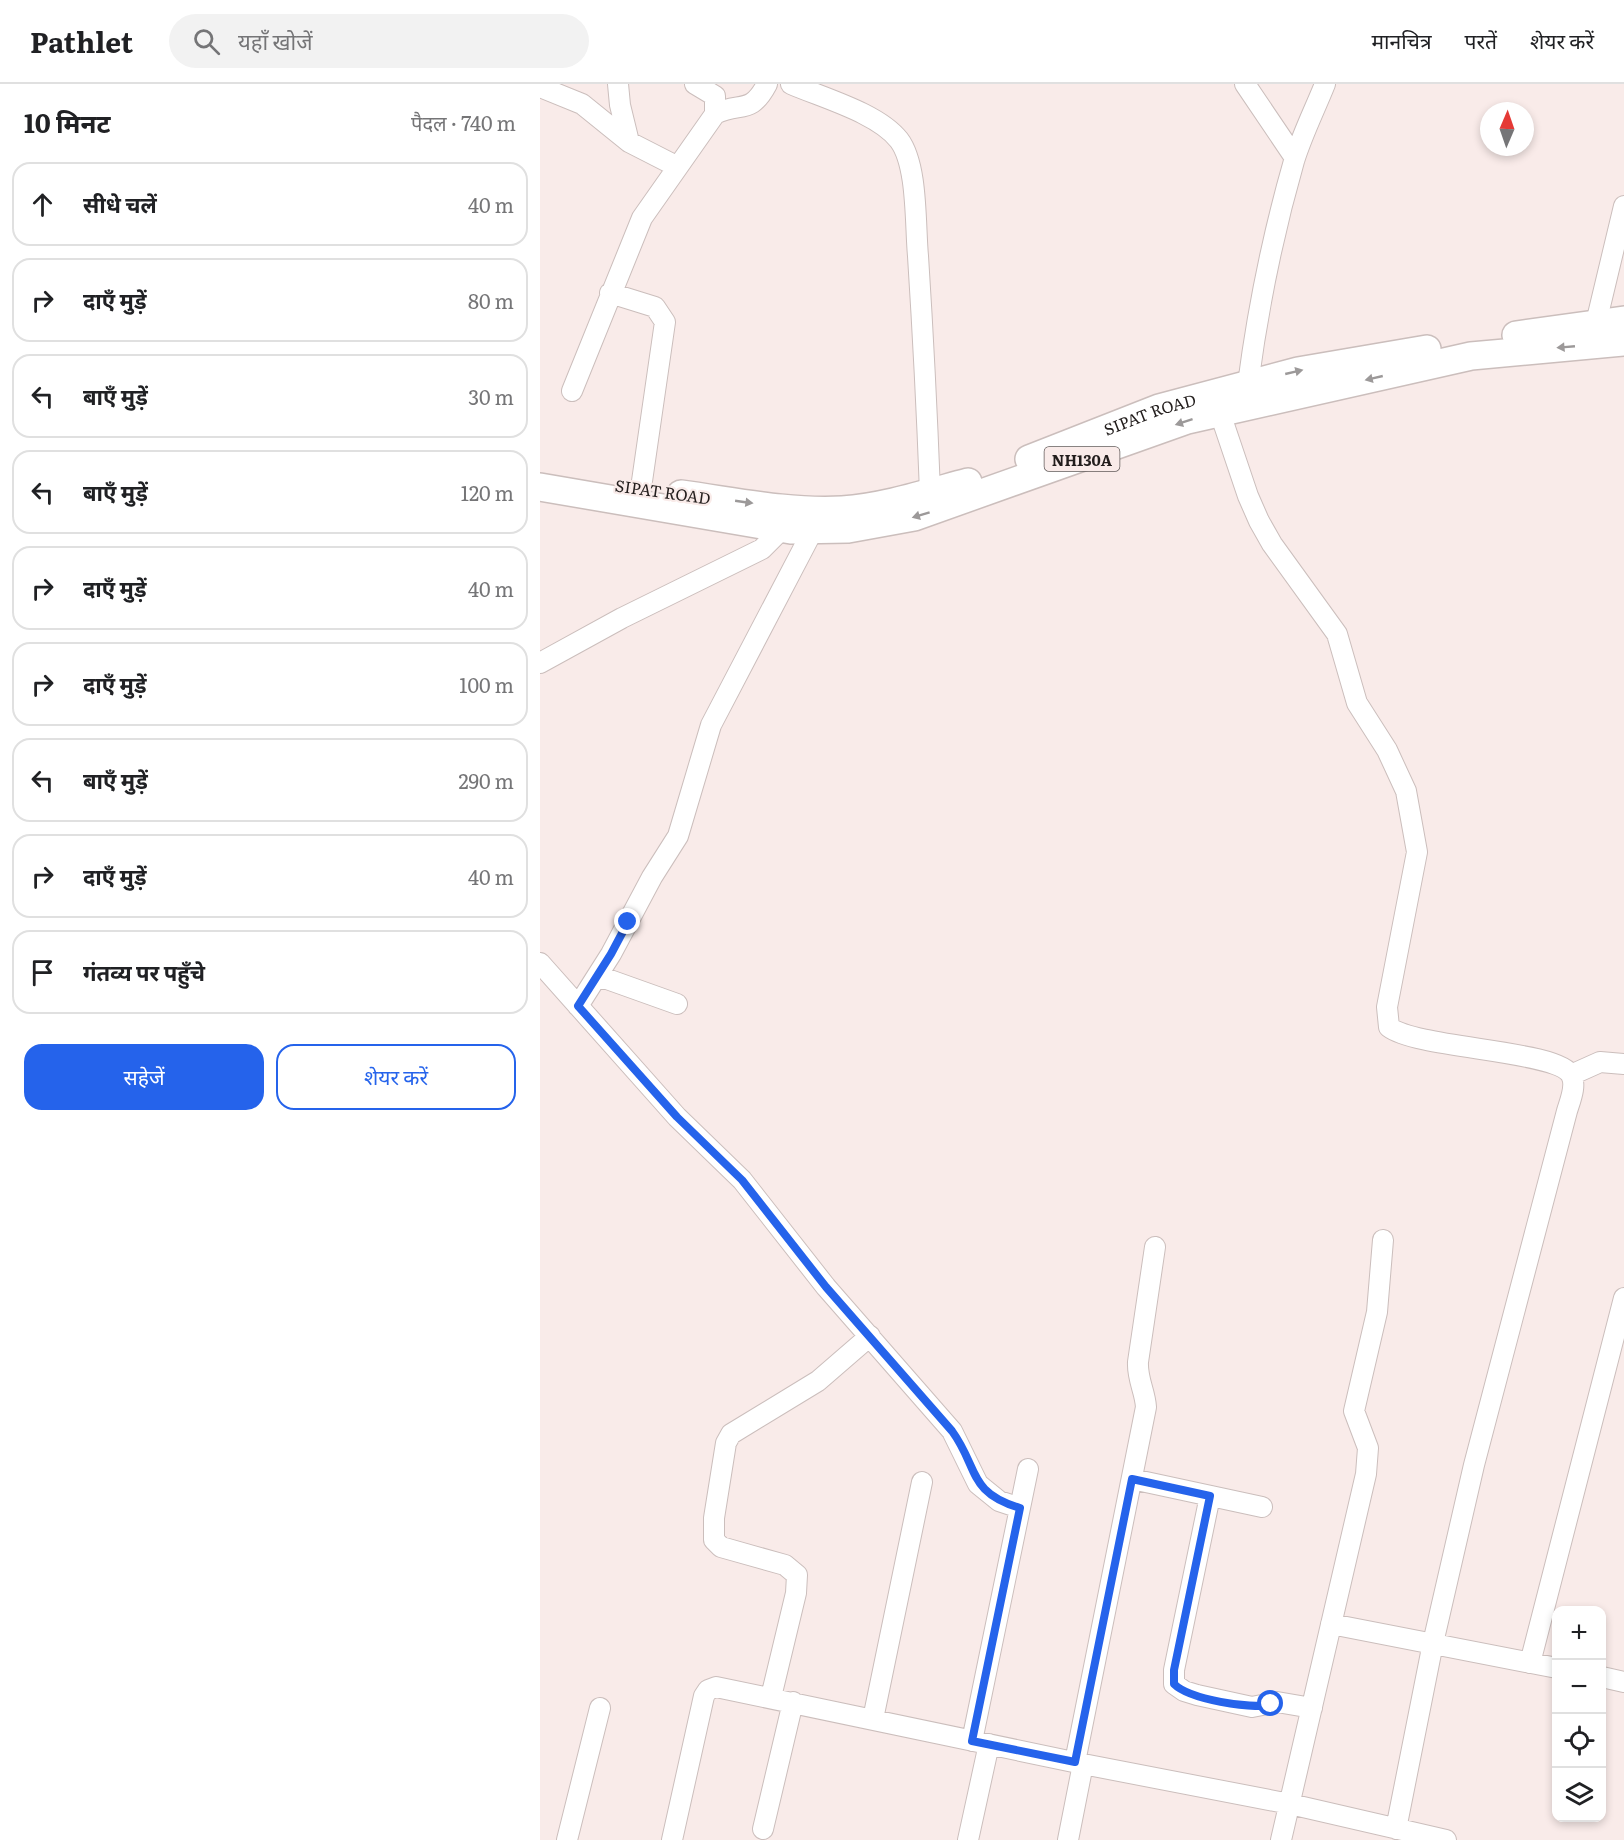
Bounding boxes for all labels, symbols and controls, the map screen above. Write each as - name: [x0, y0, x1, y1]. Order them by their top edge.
- search box: [169, 14, 589, 68]
- text: Pathlet: [30, 20, 133, 62]
- text: यहाँ खोजें: [238, 24, 313, 57]
- text: मानचित्र: [1372, 24, 1432, 55]
- text: परतें: [1465, 24, 1497, 55]
- text: शेयर करें: [1530, 24, 1594, 55]
- icon: search: [190, 25, 223, 58]
- text: 10 मिनट: [24, 102, 111, 141]
- north arrow: [1480, 102, 1534, 156]
- text: पैदल · 740 m: [411, 107, 516, 137]
- text: सीधे चलें: [83, 187, 157, 220]
- icon: ahead: [26, 188, 59, 221]
- text: 40 m: [468, 189, 514, 219]
- text: दाएँ मुड़ें: [83, 283, 146, 316]
- icon: right: [26, 284, 59, 317]
- text: 80 m: [468, 285, 514, 315]
- one-way arrow: [1556, 342, 1575, 352]
- one-way arrow: [1285, 367, 1304, 377]
- one-way arrow: [1364, 374, 1383, 384]
- text: बाएँ मुड़ें: [83, 379, 148, 412]
- icon: left: [26, 380, 59, 413]
- text: 30 m: [468, 381, 514, 411]
- street label: SIPAT ROAD: [1100, 387, 1198, 441]
- one-way arrow: [1175, 418, 1193, 427]
- road number: NH130A: [1044, 447, 1120, 471]
- street label: SIPAT ROAD: [614, 472, 712, 510]
- text: बाएँ मुड़ें: [83, 475, 148, 508]
- icon: left: [26, 476, 59, 509]
- text: 120 m: [461, 477, 514, 507]
- one-way arrow: [734, 497, 753, 507]
- one-way arrow: [912, 511, 930, 520]
- text: दाएँ मुड़ें: [83, 571, 146, 604]
- icon: right: [26, 572, 59, 605]
- text: 40 m: [468, 573, 514, 603]
- text: दाएँ मुड़ें: [83, 667, 146, 700]
- icon: right: [26, 668, 59, 701]
- text: 100 m: [459, 669, 514, 699]
- text: बाएँ मुड़ें: [83, 763, 148, 796]
- icon: left: [26, 764, 59, 797]
- text: 290 m: [458, 765, 514, 795]
- text: दाएँ मुड़ें: [83, 859, 146, 892]
- icon: right: [26, 860, 59, 893]
- text: 40 m: [468, 861, 514, 891]
- route end: [614, 908, 640, 934]
- text: गंतव्य पर पहुँचे: [83, 955, 205, 988]
- icon: arrive: [26, 956, 59, 989]
- button: सहेजें: [24, 1044, 264, 1110]
- button: शेयर करें: [276, 1044, 516, 1110]
- map controls: [1552, 1606, 1606, 1822]
- button: +: [1552, 1606, 1606, 1660]
- button: −: [1552, 1660, 1606, 1714]
- route start: [1257, 1690, 1283, 1716]
- button: locate: [1552, 1714, 1606, 1768]
- button: layers: [1552, 1768, 1606, 1822]

